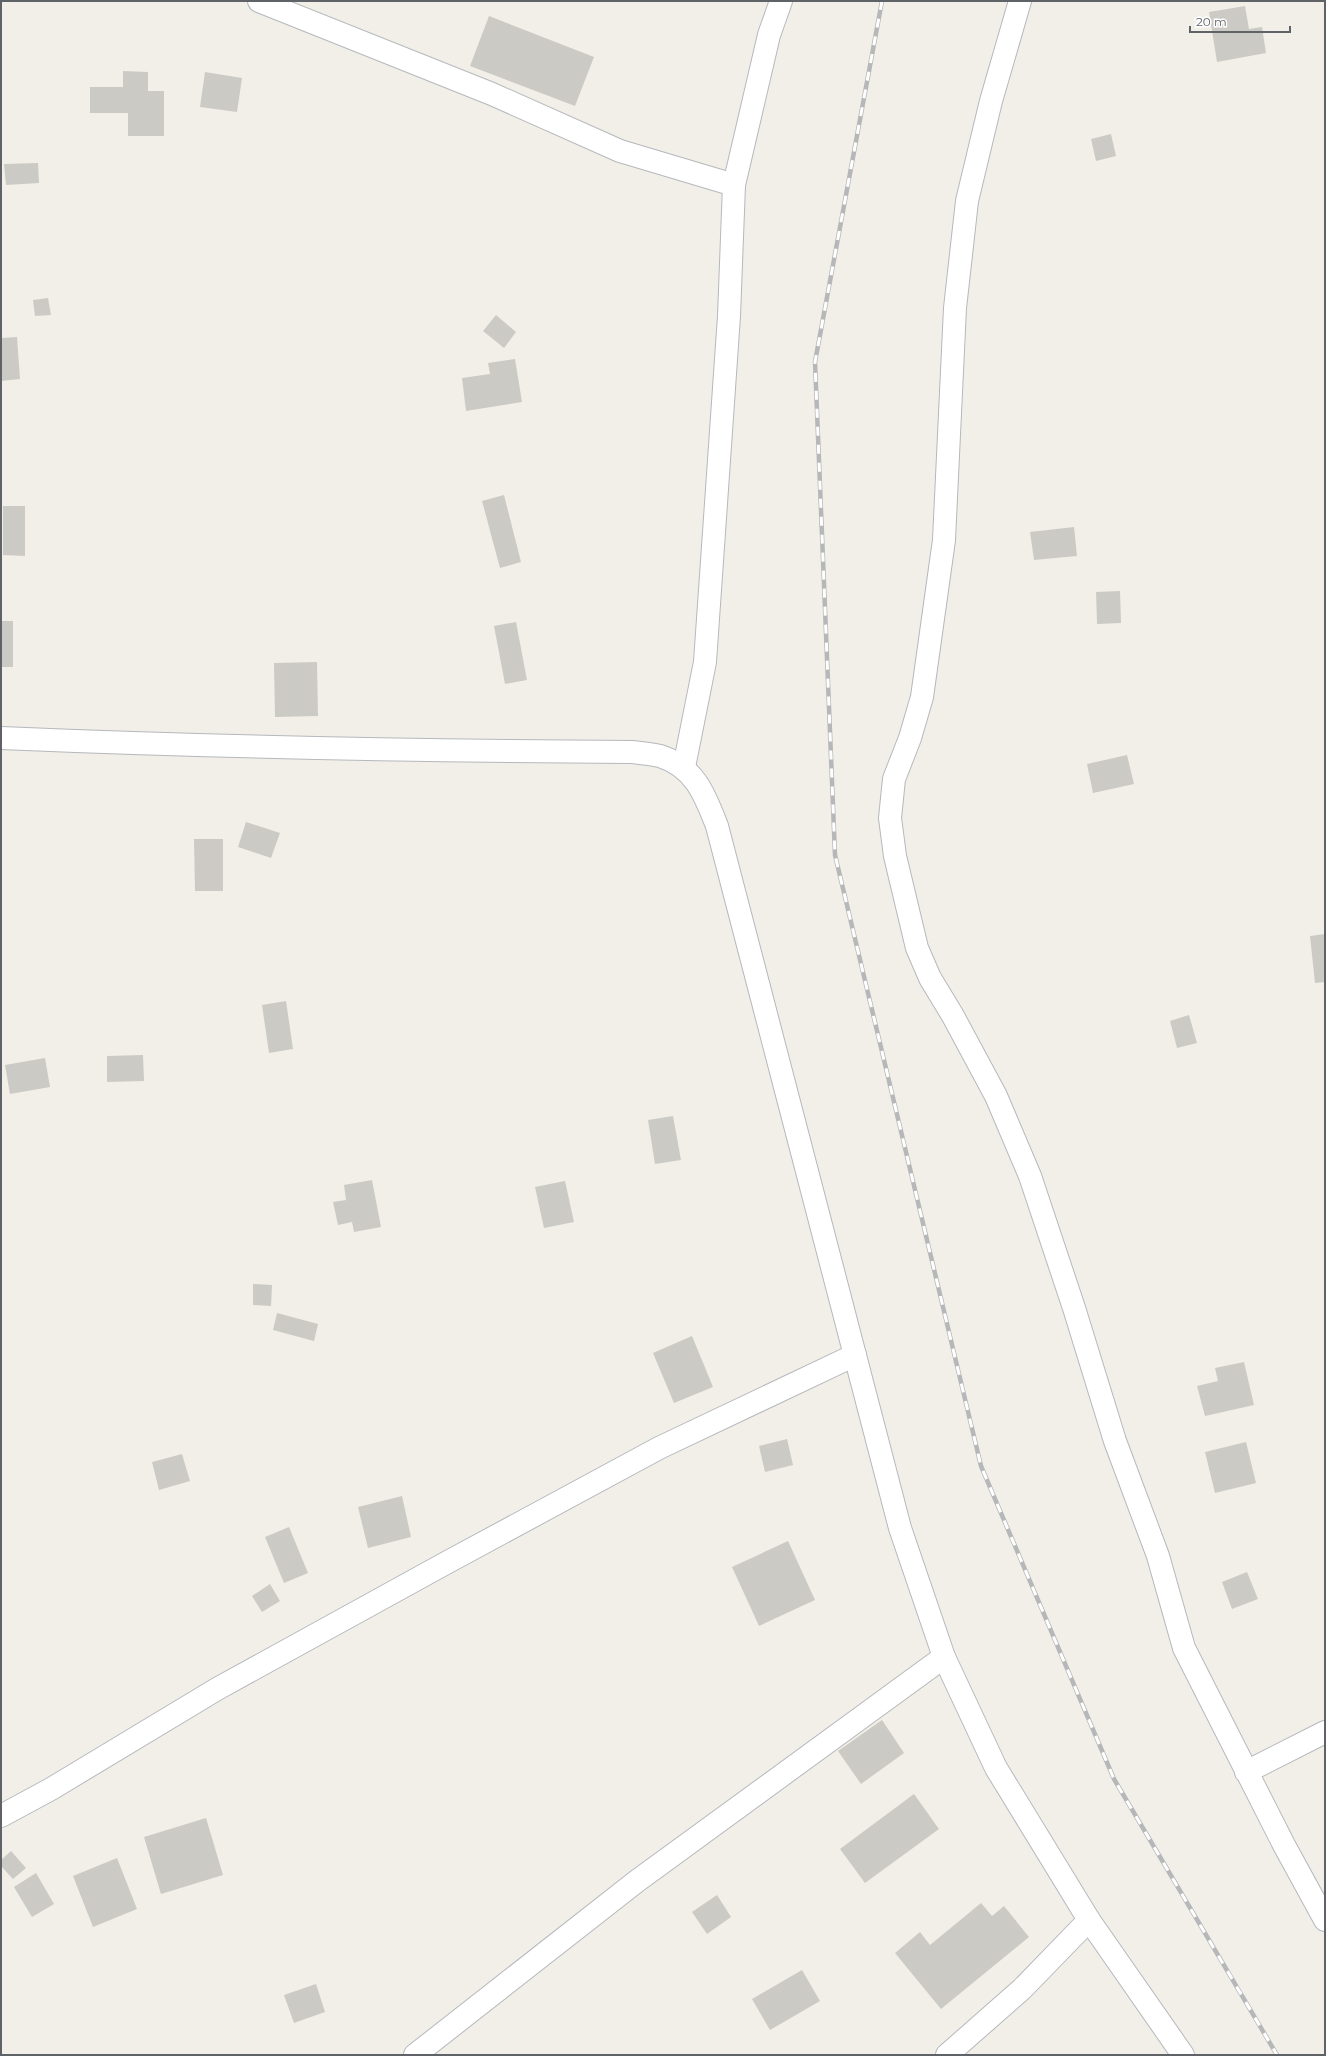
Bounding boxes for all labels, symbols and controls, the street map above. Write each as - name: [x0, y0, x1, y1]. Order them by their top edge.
- scale bar: [1190, 8, 1290, 34]
- text: 20 m: [1196, 14, 1227, 29]

